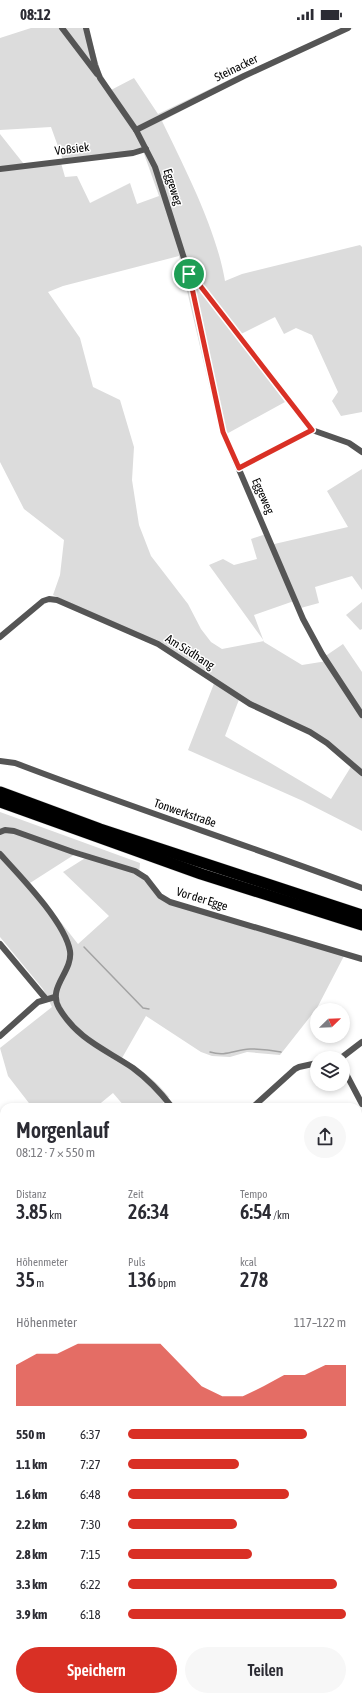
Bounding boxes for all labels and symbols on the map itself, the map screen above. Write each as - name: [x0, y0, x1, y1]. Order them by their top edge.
- street label: Steinacker: [212, 51, 260, 84]
- street label: Voßsiek: [54, 140, 91, 158]
- street label: Eggeweg: [160, 167, 186, 208]
- pin: [172, 257, 206, 291]
- street label: Eggeweg: [249, 476, 277, 517]
- street label: Am Südhang: [163, 631, 218, 673]
- street label: Tonwerkstraße: [152, 796, 218, 830]
- street label: Vor der Egge: [175, 885, 229, 913]
- north arrow: [310, 1003, 350, 1043]

